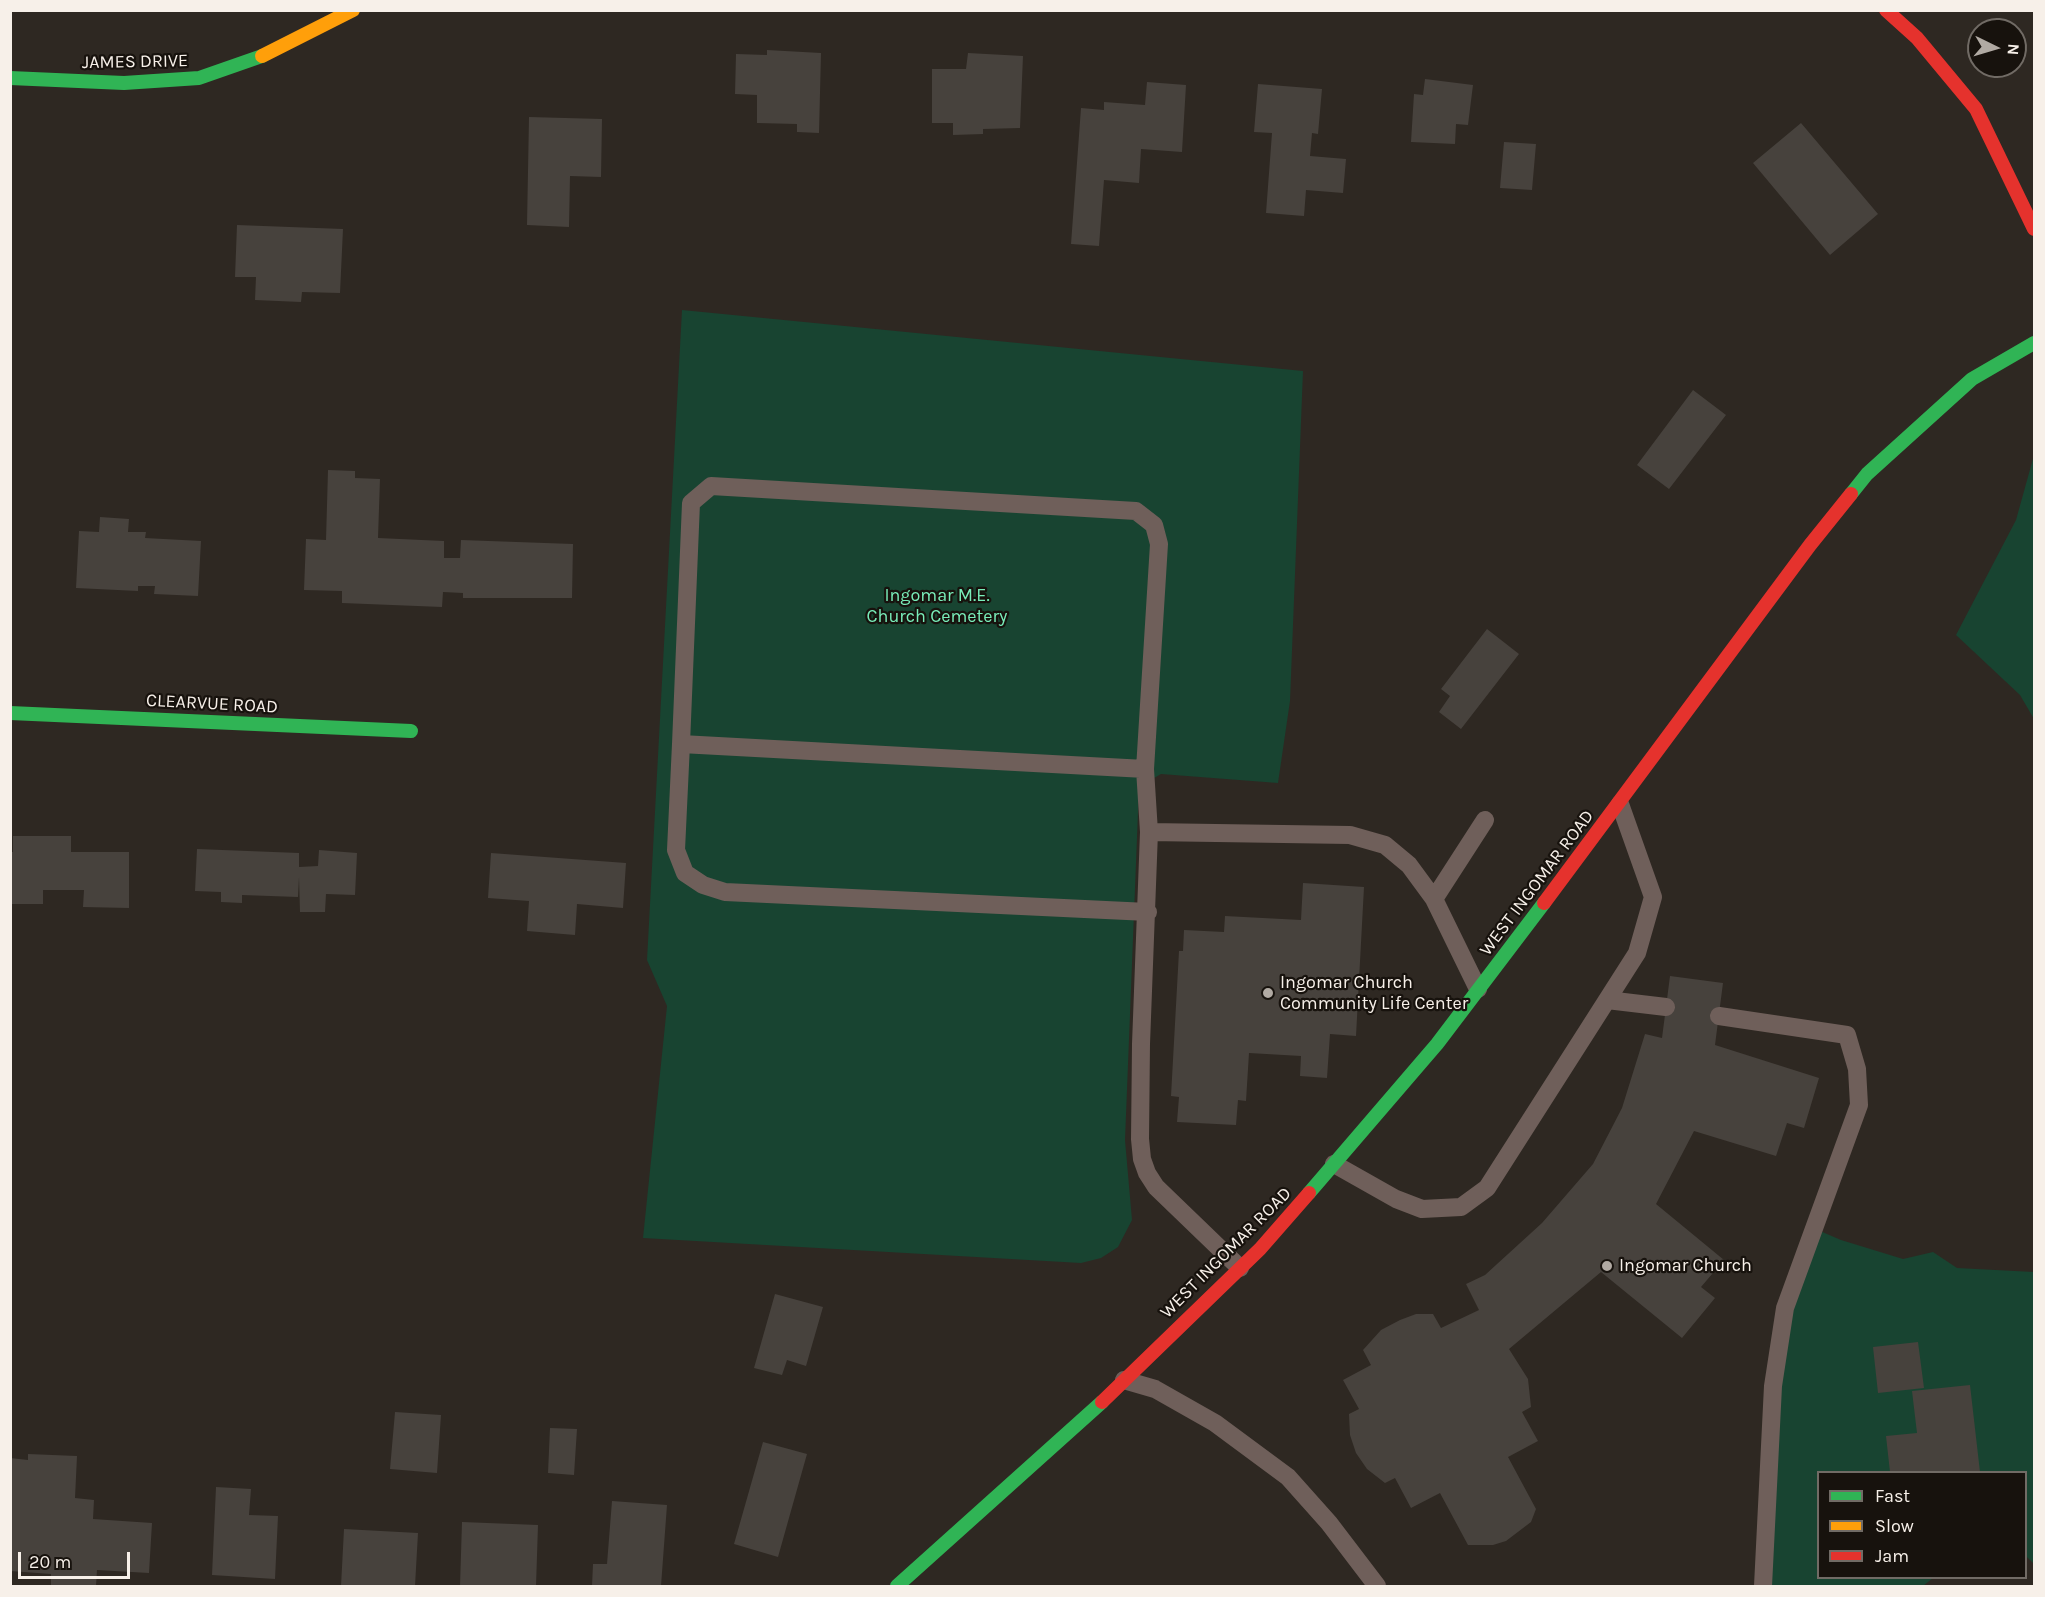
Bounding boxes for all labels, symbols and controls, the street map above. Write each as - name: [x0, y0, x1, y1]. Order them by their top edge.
- north arrow: [1967, 18, 2027, 78]
- text: N: [2003, 43, 2023, 56]
- street label: JAMES DRIVE: [82, 50, 188, 74]
- park label: Ingomar M.E. Church Cemetery: [867, 585, 1007, 628]
- street label: CLEARVUE ROAD: [145, 690, 279, 718]
- street label: WEST INGOMAR ROAD: [1475, 806, 1599, 960]
- place label: Ingomar Church Community Life Center: [1280, 972, 1468, 1014]
- marker: Ingomar Church Community Life Center: [1261, 986, 1275, 1000]
- street label: WEST INGOMAR ROAD: [1156, 1183, 1296, 1323]
- place label: Ingomar Church: [1619, 1255, 1752, 1277]
- marker: Ingomar Church: [1600, 1259, 1614, 1273]
- legend: [1817, 1471, 2027, 1579]
- text: Fast: [1875, 1485, 1910, 1507]
- text: Slow: [1875, 1515, 1914, 1537]
- scale bar: [21, 1540, 134, 1578]
- text: Jam: [1875, 1545, 1909, 1567]
- text: 20 m: [29, 1551, 71, 1573]

